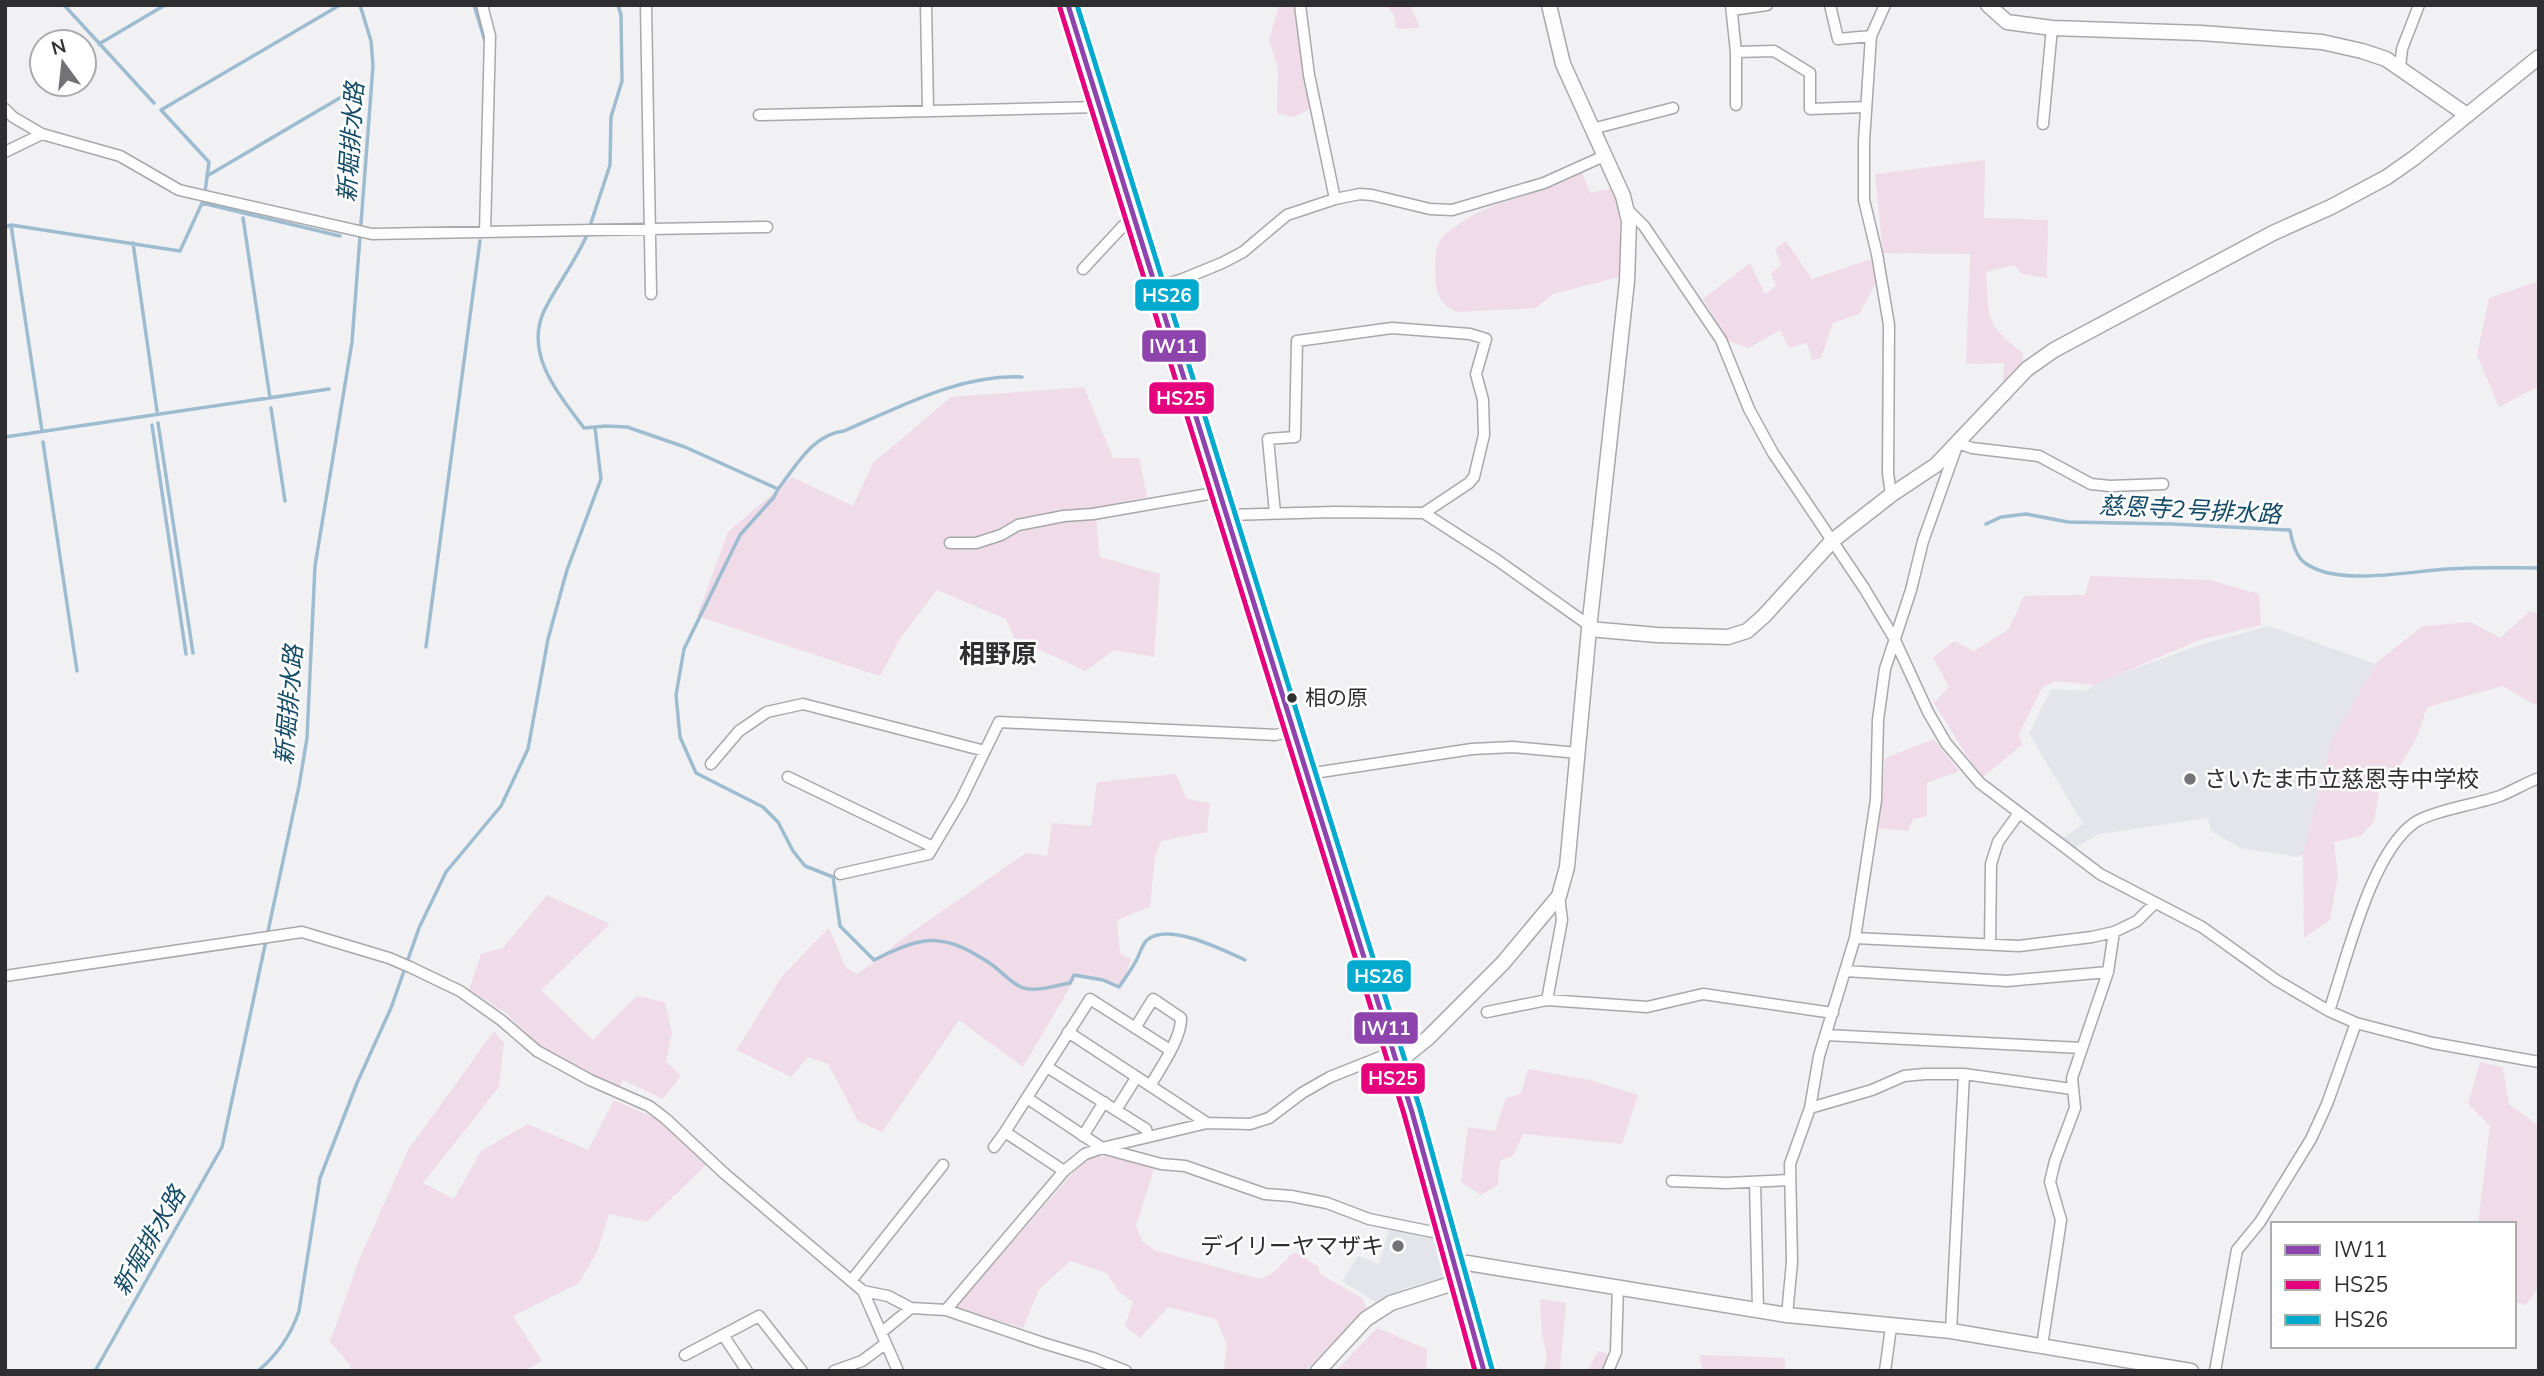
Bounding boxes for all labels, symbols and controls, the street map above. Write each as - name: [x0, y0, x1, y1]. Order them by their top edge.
- north arrow: [28, 28, 98, 98]
- text: N: [49, 33, 69, 62]
- water label: 新堀排水路: [331, 79, 371, 203]
- line badge: HS26: [1134, 278, 1200, 312]
- text: HS26: [1142, 283, 1192, 309]
- line badge: IW11: [1141, 329, 1207, 363]
- text: IW11: [1149, 334, 1199, 360]
- line badge: HS25: [1148, 381, 1215, 415]
- text: HS25: [1156, 386, 1206, 412]
- water label: 慈恩寺2号排水路: [2098, 489, 2284, 531]
- district label: 相野原: [959, 637, 1037, 672]
- water label: 新堀排水路: [268, 642, 310, 766]
- place label: 相の原: [1305, 684, 1368, 712]
- marker: 相の原: [1285, 691, 1299, 705]
- place label: さいたま市立慈恩寺中学校: [2204, 764, 2479, 795]
- marker: さいたま市立慈恩寺中学校: [2182, 771, 2198, 787]
- line badge: HS26: [1346, 959, 1412, 993]
- text: HS26: [1354, 964, 1404, 990]
- line badge: IW11: [1353, 1011, 1419, 1045]
- text: IW11: [1361, 1016, 1411, 1042]
- line badge: HS25: [1360, 1062, 1426, 1095]
- text: HS25: [1368, 1066, 1418, 1092]
- water label: 新堀排水路: [105, 1179, 194, 1301]
- legend: [2271, 1222, 2516, 1348]
- place label: デイリーヤマザキ: [1200, 1231, 1384, 1262]
- text: IW11: [2334, 1236, 2388, 1264]
- marker: デイリーヤマザキ: [1390, 1238, 1406, 1254]
- text: HS25: [2334, 1271, 2388, 1299]
- text: HS26: [2334, 1306, 2388, 1334]

